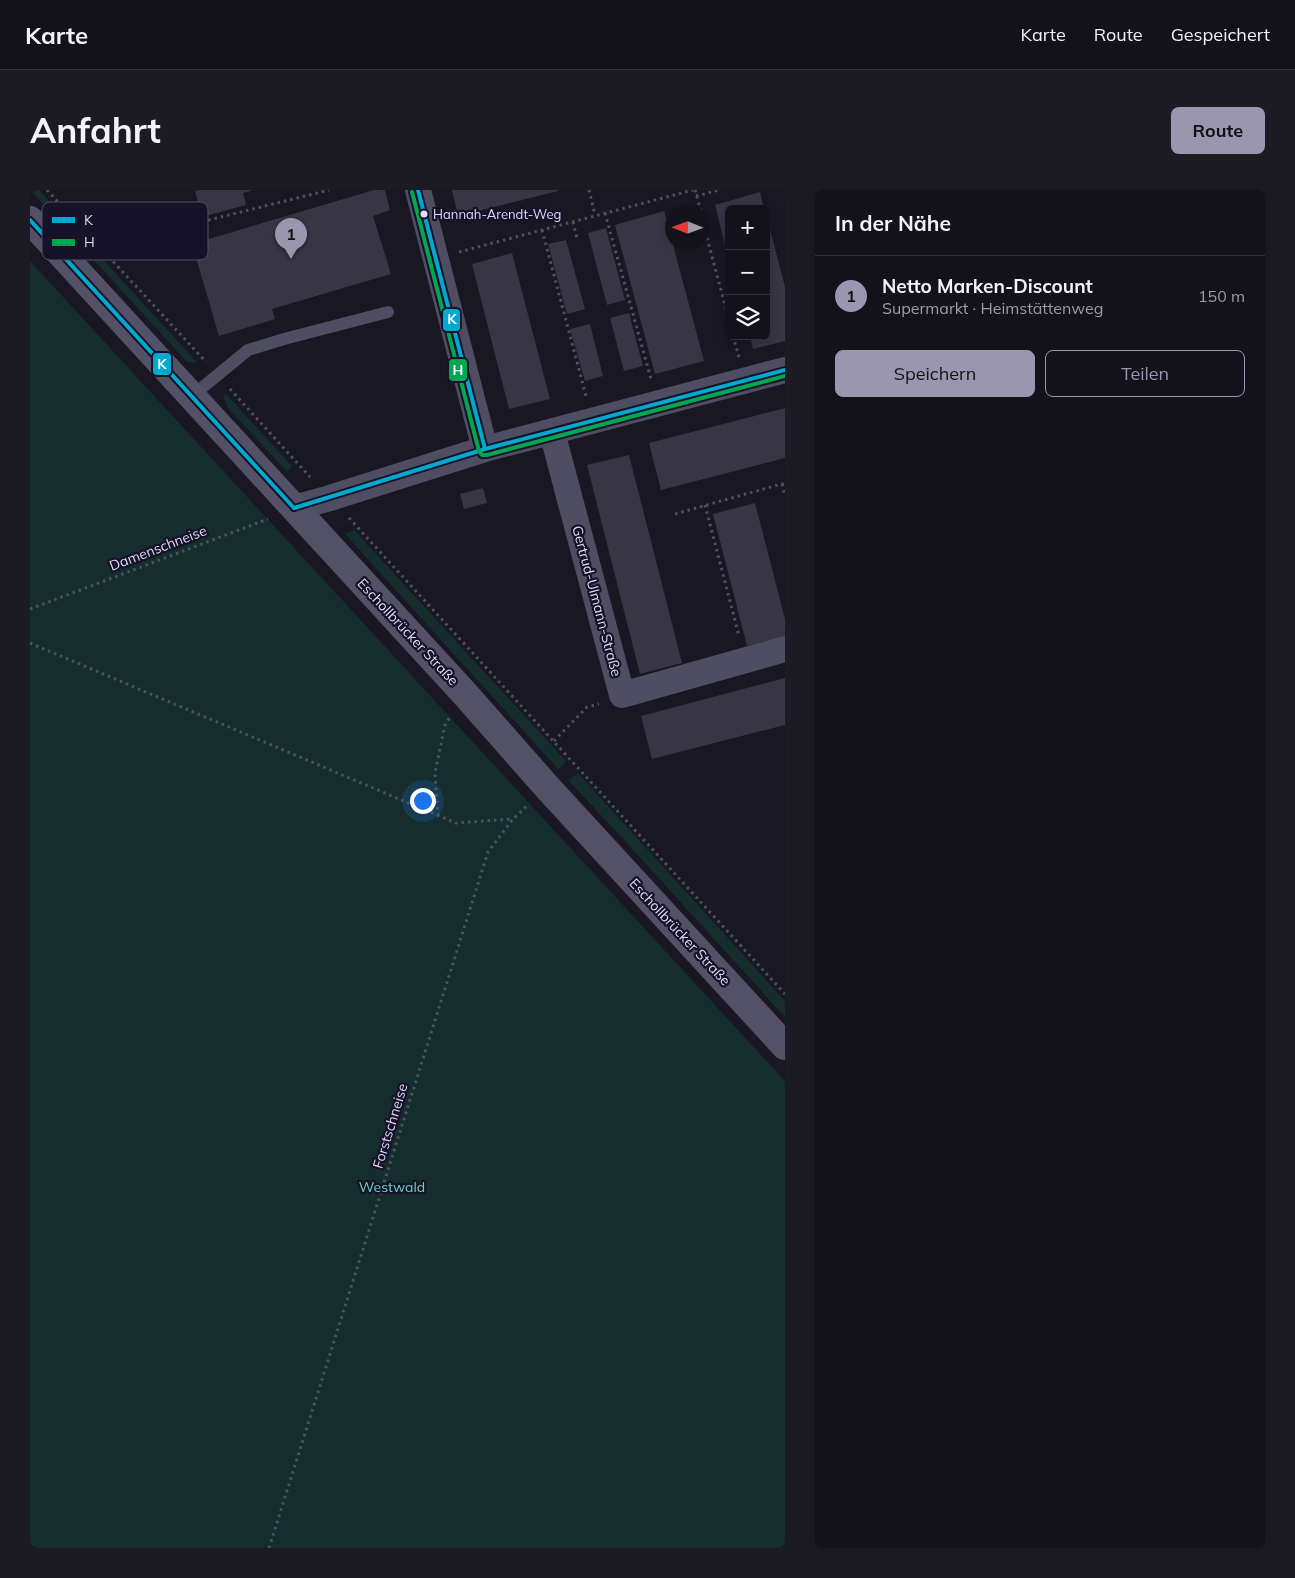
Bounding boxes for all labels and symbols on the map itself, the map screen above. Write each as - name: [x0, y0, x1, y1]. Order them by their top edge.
- legend: [42, 202, 208, 260]
- north arrow: [665, 205, 710, 250]
- place label: Hannah-Arendt-Weg: [433, 206, 561, 222]
- marker: Hannah-Arendt-Weg: [419, 209, 429, 219]
- text: K: [84, 211, 94, 229]
- pin: 1: [275, 218, 307, 259]
- text: H: [84, 233, 95, 251]
- line badge: K: [442, 308, 461, 332]
- text: K: [447, 310, 457, 328]
- line badge: K: [152, 352, 172, 376]
- text: K: [157, 355, 167, 373]
- line badge: H: [448, 358, 468, 382]
- text: H: [453, 361, 463, 379]
- street label: Damenschneise: [107, 521, 209, 575]
- street label: Gertrud-Ulmann-Straße: [568, 524, 626, 678]
- street label: Eschollbrücker Straße: [354, 575, 462, 689]
- your location: [410, 788, 436, 814]
- street label: Eschollbrücker Straße: [626, 875, 734, 989]
- street label: Forstschneise: [369, 1081, 411, 1171]
- park label: Westwald: [359, 1178, 425, 1196]

